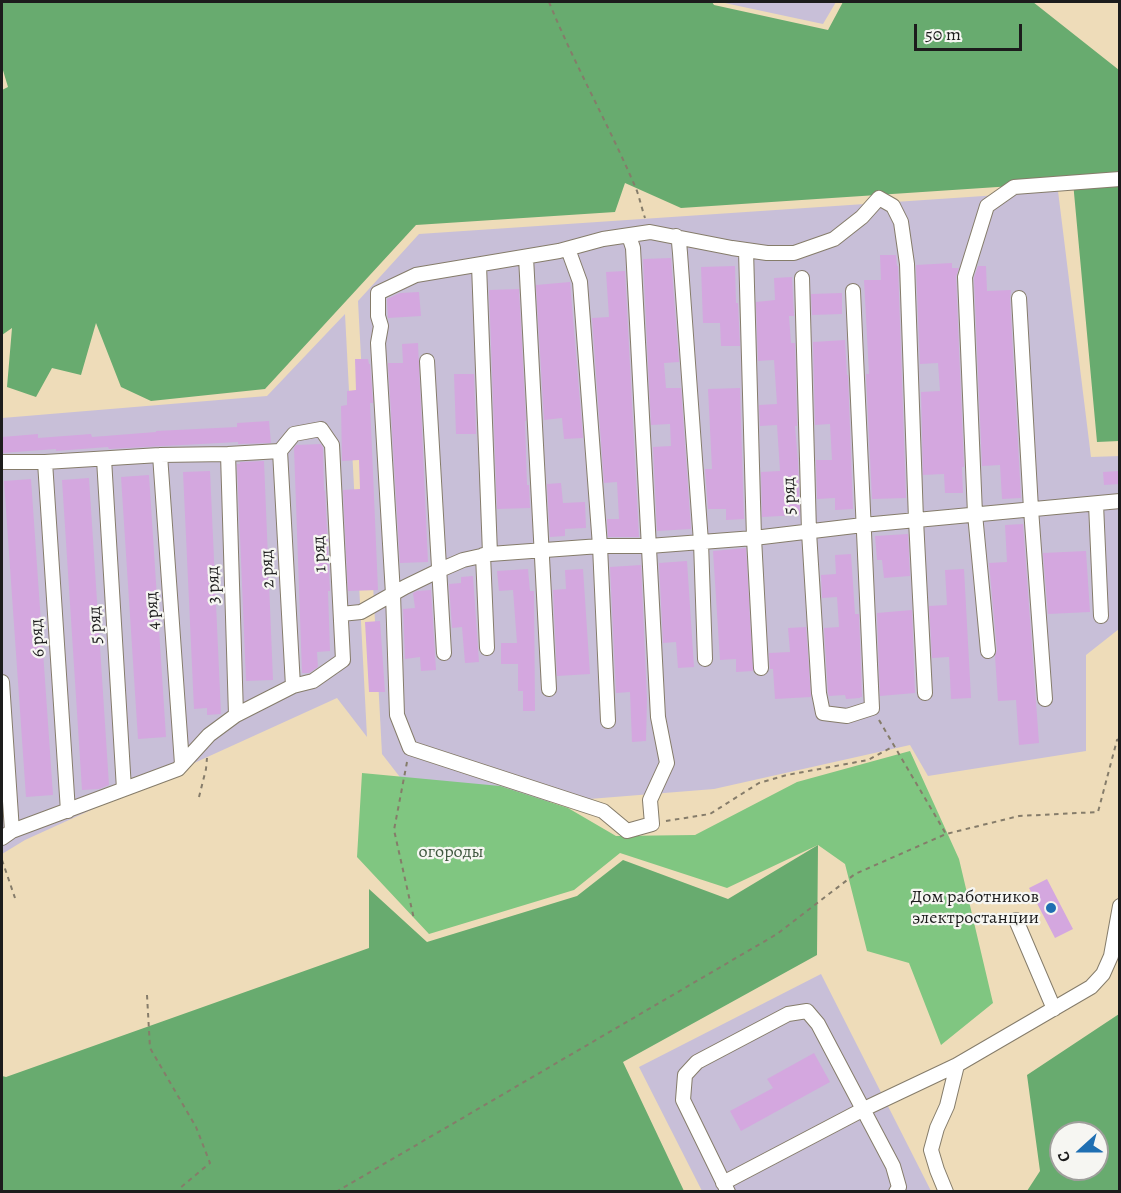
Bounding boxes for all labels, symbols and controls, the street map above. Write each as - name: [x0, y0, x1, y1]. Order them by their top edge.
- scale bar: [917, 12, 1025, 50]
- text: 50 m: [925, 22, 961, 46]
- street label: 5 ряд: [779, 477, 801, 515]
- street label: 1 ряд: [308, 535, 332, 573]
- street label: 2 ряд: [256, 549, 280, 589]
- street label: 3 ряд: [203, 566, 225, 604]
- street label: 4 ряд: [141, 591, 165, 631]
- street label: 5 ряд: [84, 605, 108, 645]
- street label: 6 ряд: [26, 618, 50, 658]
- park label: огороды: [418, 842, 484, 864]
- place label: Дом работников электростанции: [911, 887, 1039, 930]
- marker: Дом работников электростанции: [1044, 901, 1058, 915]
- north arrow: [1049, 1121, 1109, 1181]
- text: С: [1052, 1148, 1076, 1165]

